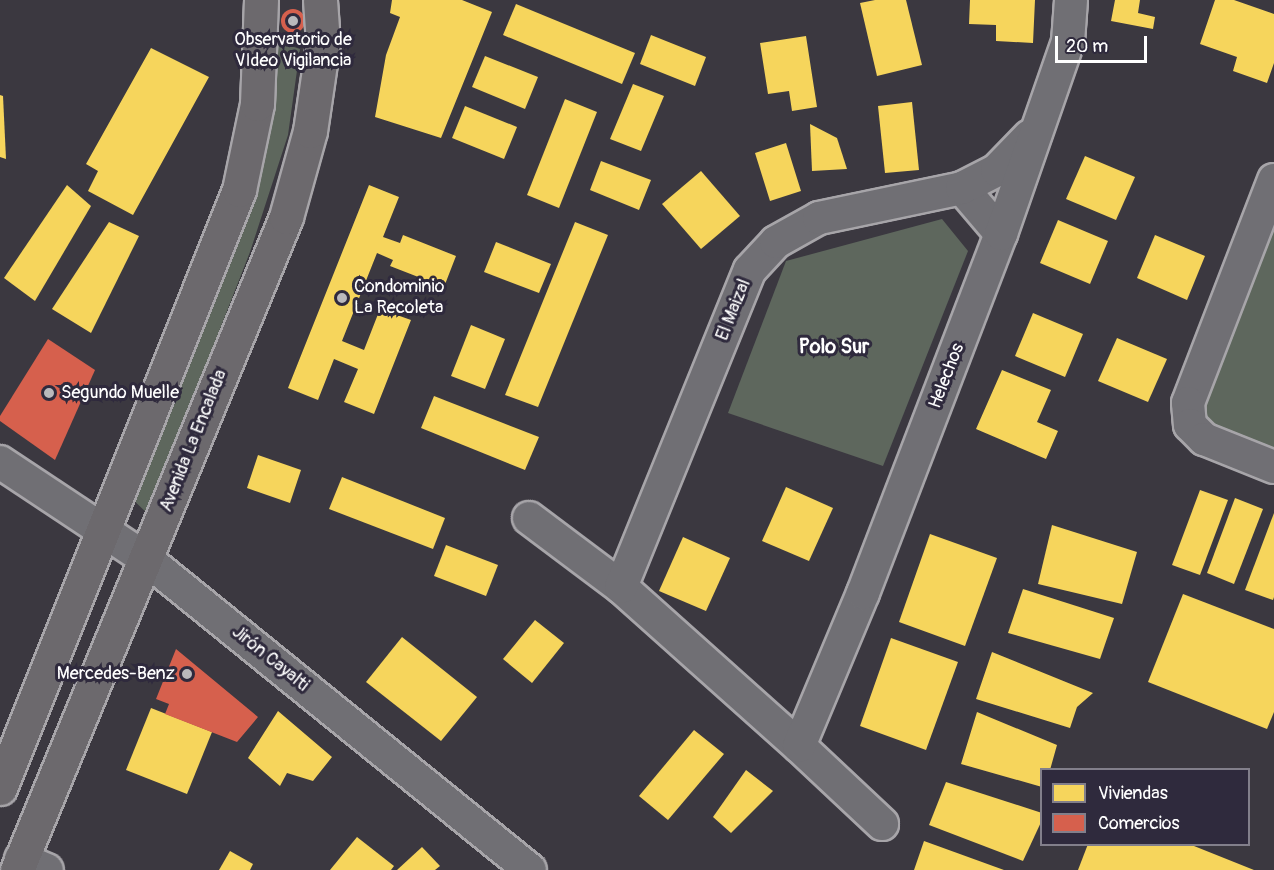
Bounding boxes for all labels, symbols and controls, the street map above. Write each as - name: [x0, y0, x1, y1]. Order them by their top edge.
- marker: Observatorio de VIdeo Vigilancia: [286, 14, 300, 28]
- scale bar: [1058, 24, 1150, 62]
- place label: Observatorio de VIdeo Vigilancia: [234, 30, 352, 72]
- text: 20 m: [1066, 35, 1108, 58]
- street label: El Maizal: [712, 276, 756, 344]
- place label: Condominio La Recoleta: [354, 277, 444, 320]
- marker: Condominio La Recoleta: [335, 291, 349, 305]
- district label: Polo Sur: [799, 334, 869, 358]
- street label: Helechos: [925, 340, 969, 412]
- street label: Avenida La Encalada: [156, 367, 232, 515]
- place label: Segundo Muelle: [61, 382, 179, 404]
- marker: Segundo Muelle: [42, 386, 56, 400]
- street label: Jirón Cayalti: [227, 622, 313, 696]
- place label: Mercedes-Benz: [57, 663, 175, 685]
- marker: Mercedes-Benz: [180, 667, 194, 681]
- legend: [1040, 768, 1250, 846]
- text: Viviendas: [1098, 782, 1168, 805]
- text: Comercios: [1098, 812, 1180, 835]

